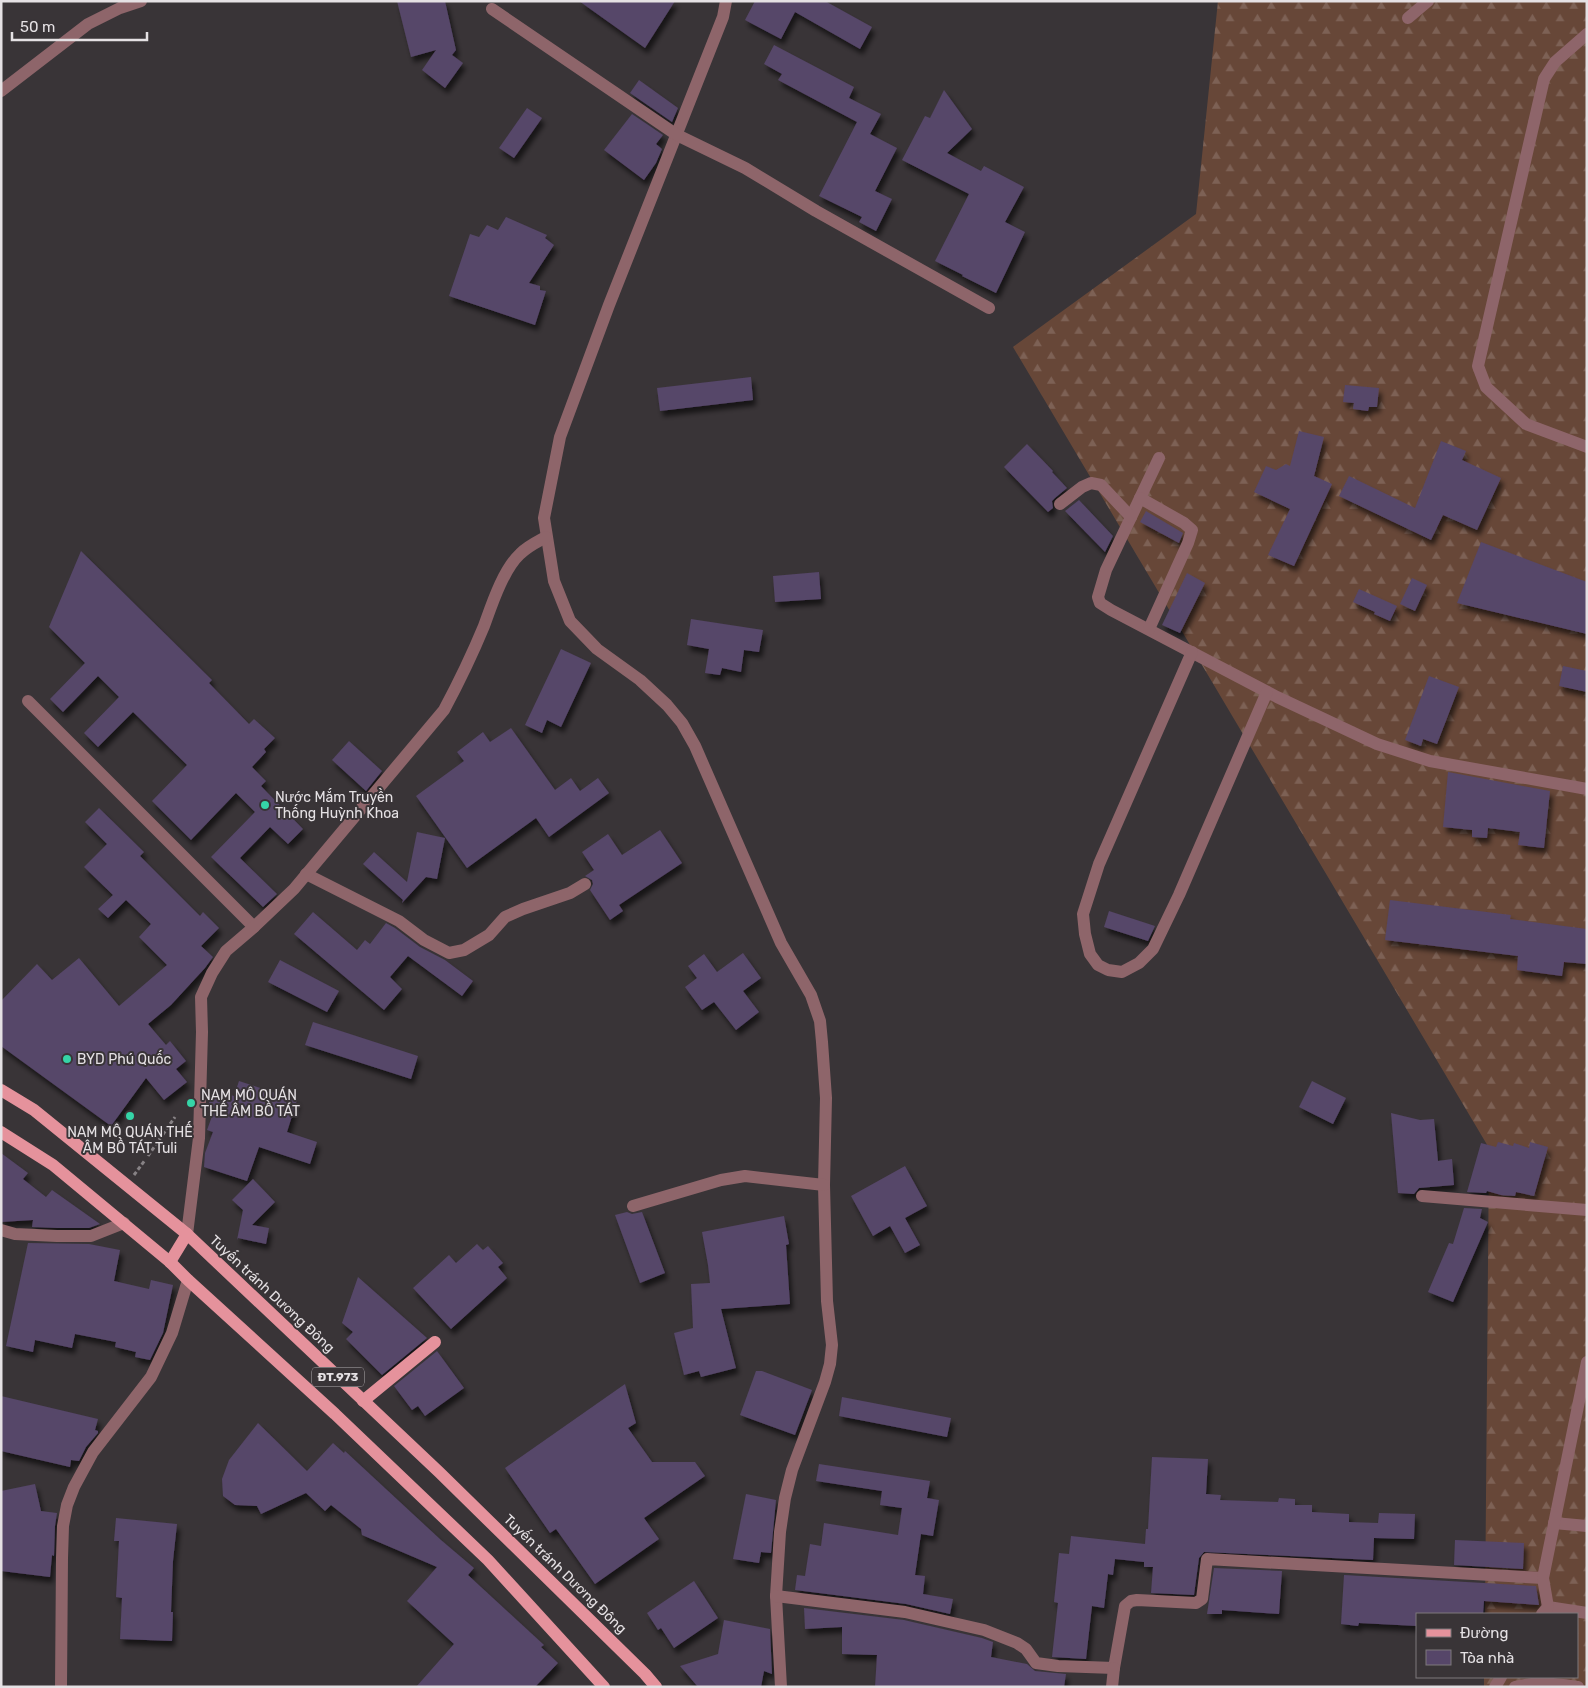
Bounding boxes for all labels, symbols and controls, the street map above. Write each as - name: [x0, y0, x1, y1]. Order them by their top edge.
- scale bar: [12, 10, 148, 42]
- text: 50 m: [20, 18, 55, 36]
- place label: Nước Mắm Truyền Thống Huỳnh Khoa: [275, 788, 399, 822]
- marker: Nước Mắm Truyền Thống Huỳnh Khoa: [259, 799, 271, 811]
- place label: BYD Phú Quốc: [77, 1050, 172, 1068]
- marker: BYD Phú Quốc: [61, 1053, 73, 1065]
- place label: NAM MÔ QUÁN THẾ ÂM BỒ TÁT: [201, 1086, 300, 1120]
- marker: NAM MÔ QUÁN THẾ ÂM BỒ TÁT: [185, 1097, 197, 1109]
- marker: NAM MÔ QUÁN THẾ ÂM BỒ TÁT Tuli: [124, 1110, 136, 1122]
- place label: NAM MÔ QUÁN THẾ ÂM BỒ TÁT Tuli: [67, 1121, 193, 1157]
- street label: Tuyến tránh Dương Đông: [206, 1231, 339, 1356]
- road number: ĐT.973: [312, 1368, 364, 1386]
- street label: Tuyến tránh Dương Đông: [500, 1510, 631, 1637]
- legend: [1416, 1613, 1578, 1678]
- text: Đường: [1460, 1624, 1508, 1642]
- text: Tòa nhà: [1460, 1649, 1514, 1667]

